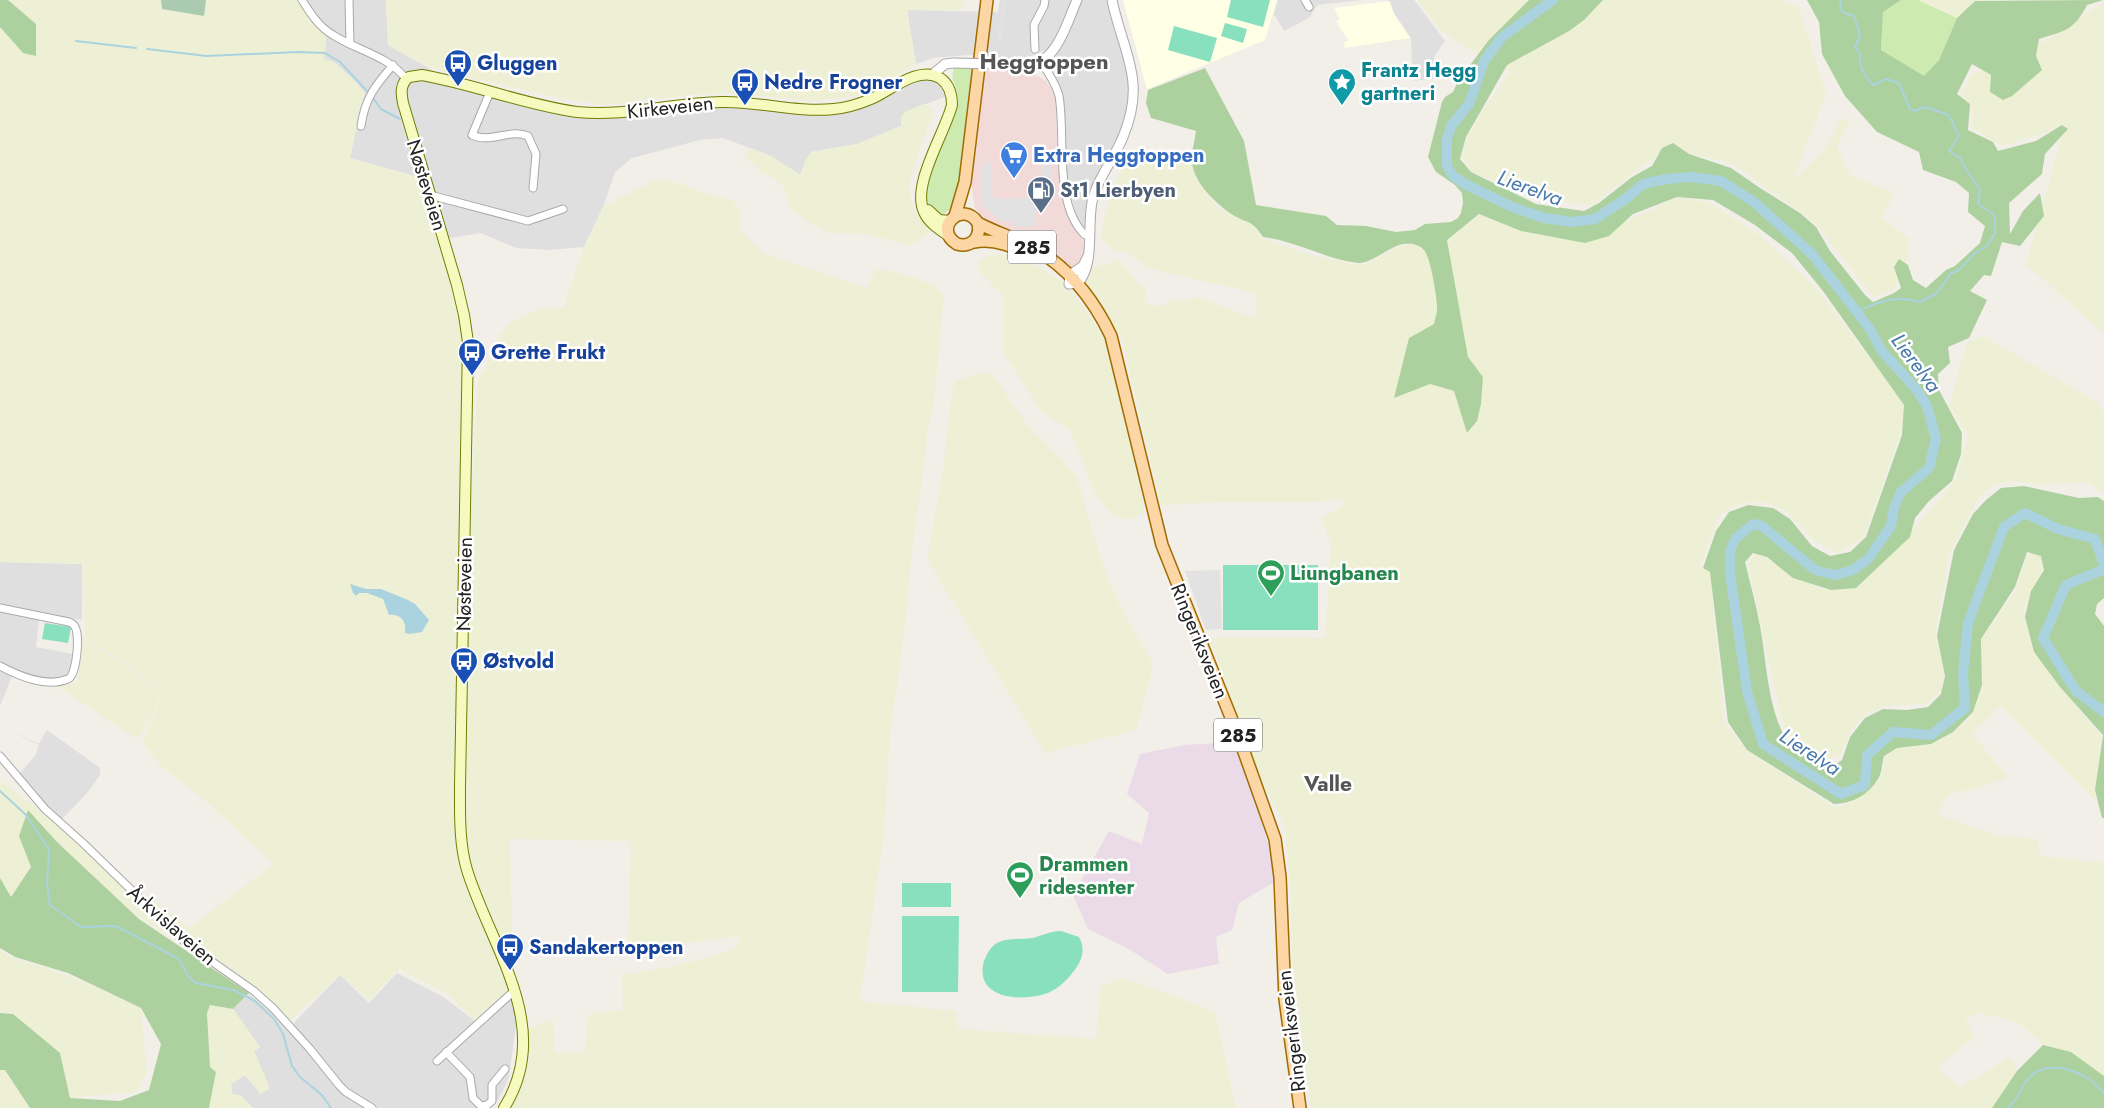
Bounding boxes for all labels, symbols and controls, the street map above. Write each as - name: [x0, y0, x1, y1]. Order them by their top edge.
- district label: Heggtoppen: [979, 45, 1109, 77]
- bus stop icon: Gluggen: [443, 48, 473, 87]
- place label: Gluggen: [477, 49, 558, 78]
- place label: Frantz Hegg gartneri: [1361, 56, 1477, 108]
- bus stop icon: Nedre Frogner: [730, 67, 760, 106]
- place icon: Frantz Hegg gartneri: [1327, 67, 1357, 106]
- place label: Nedre Frogner: [764, 68, 904, 97]
- street label: Kirkeveien: [625, 89, 715, 126]
- street label: Nøsteveien: [399, 136, 454, 234]
- supermarket icon: Extra Heggtoppen: [999, 140, 1029, 179]
- place label: Extra Heggtoppen: [1033, 141, 1204, 170]
- water label: Lierelva: [1493, 162, 1567, 214]
- fuel station icon: St1 Lierbyen: [1026, 175, 1056, 214]
- place label: St1 Lierbyen: [1060, 176, 1176, 205]
- road number: 285: [1008, 230, 1056, 264]
- water label: Lierelva: [1884, 327, 1948, 399]
- bus stop icon: Grette Frukt: [457, 337, 487, 376]
- place label: Grette Frukt: [491, 338, 606, 367]
- street label: Nøsteveien: [449, 537, 480, 631]
- sports icon: Liungbanen: [1256, 558, 1286, 597]
- place label: Liungbanen: [1290, 559, 1399, 588]
- street label: Ringeriksveien: [1163, 579, 1236, 703]
- bus stop icon: Østvold: [449, 646, 479, 685]
- place label: Østvold: [483, 647, 554, 676]
- road number: 285: [1214, 718, 1262, 752]
- water label: Lierelva: [1774, 721, 1847, 783]
- district label: Valle: [1303, 769, 1352, 799]
- place label: Drammen ridesenter: [1039, 850, 1135, 902]
- sports icon: Drammen ridesenter: [1005, 860, 1035, 899]
- street label: Årkvislaveien: [121, 878, 223, 972]
- bus stop icon: Sandakertoppen: [495, 932, 525, 971]
- place label: Sandakertoppen: [529, 933, 684, 962]
- street label: Ringeriksveien: [1270, 969, 1313, 1093]

